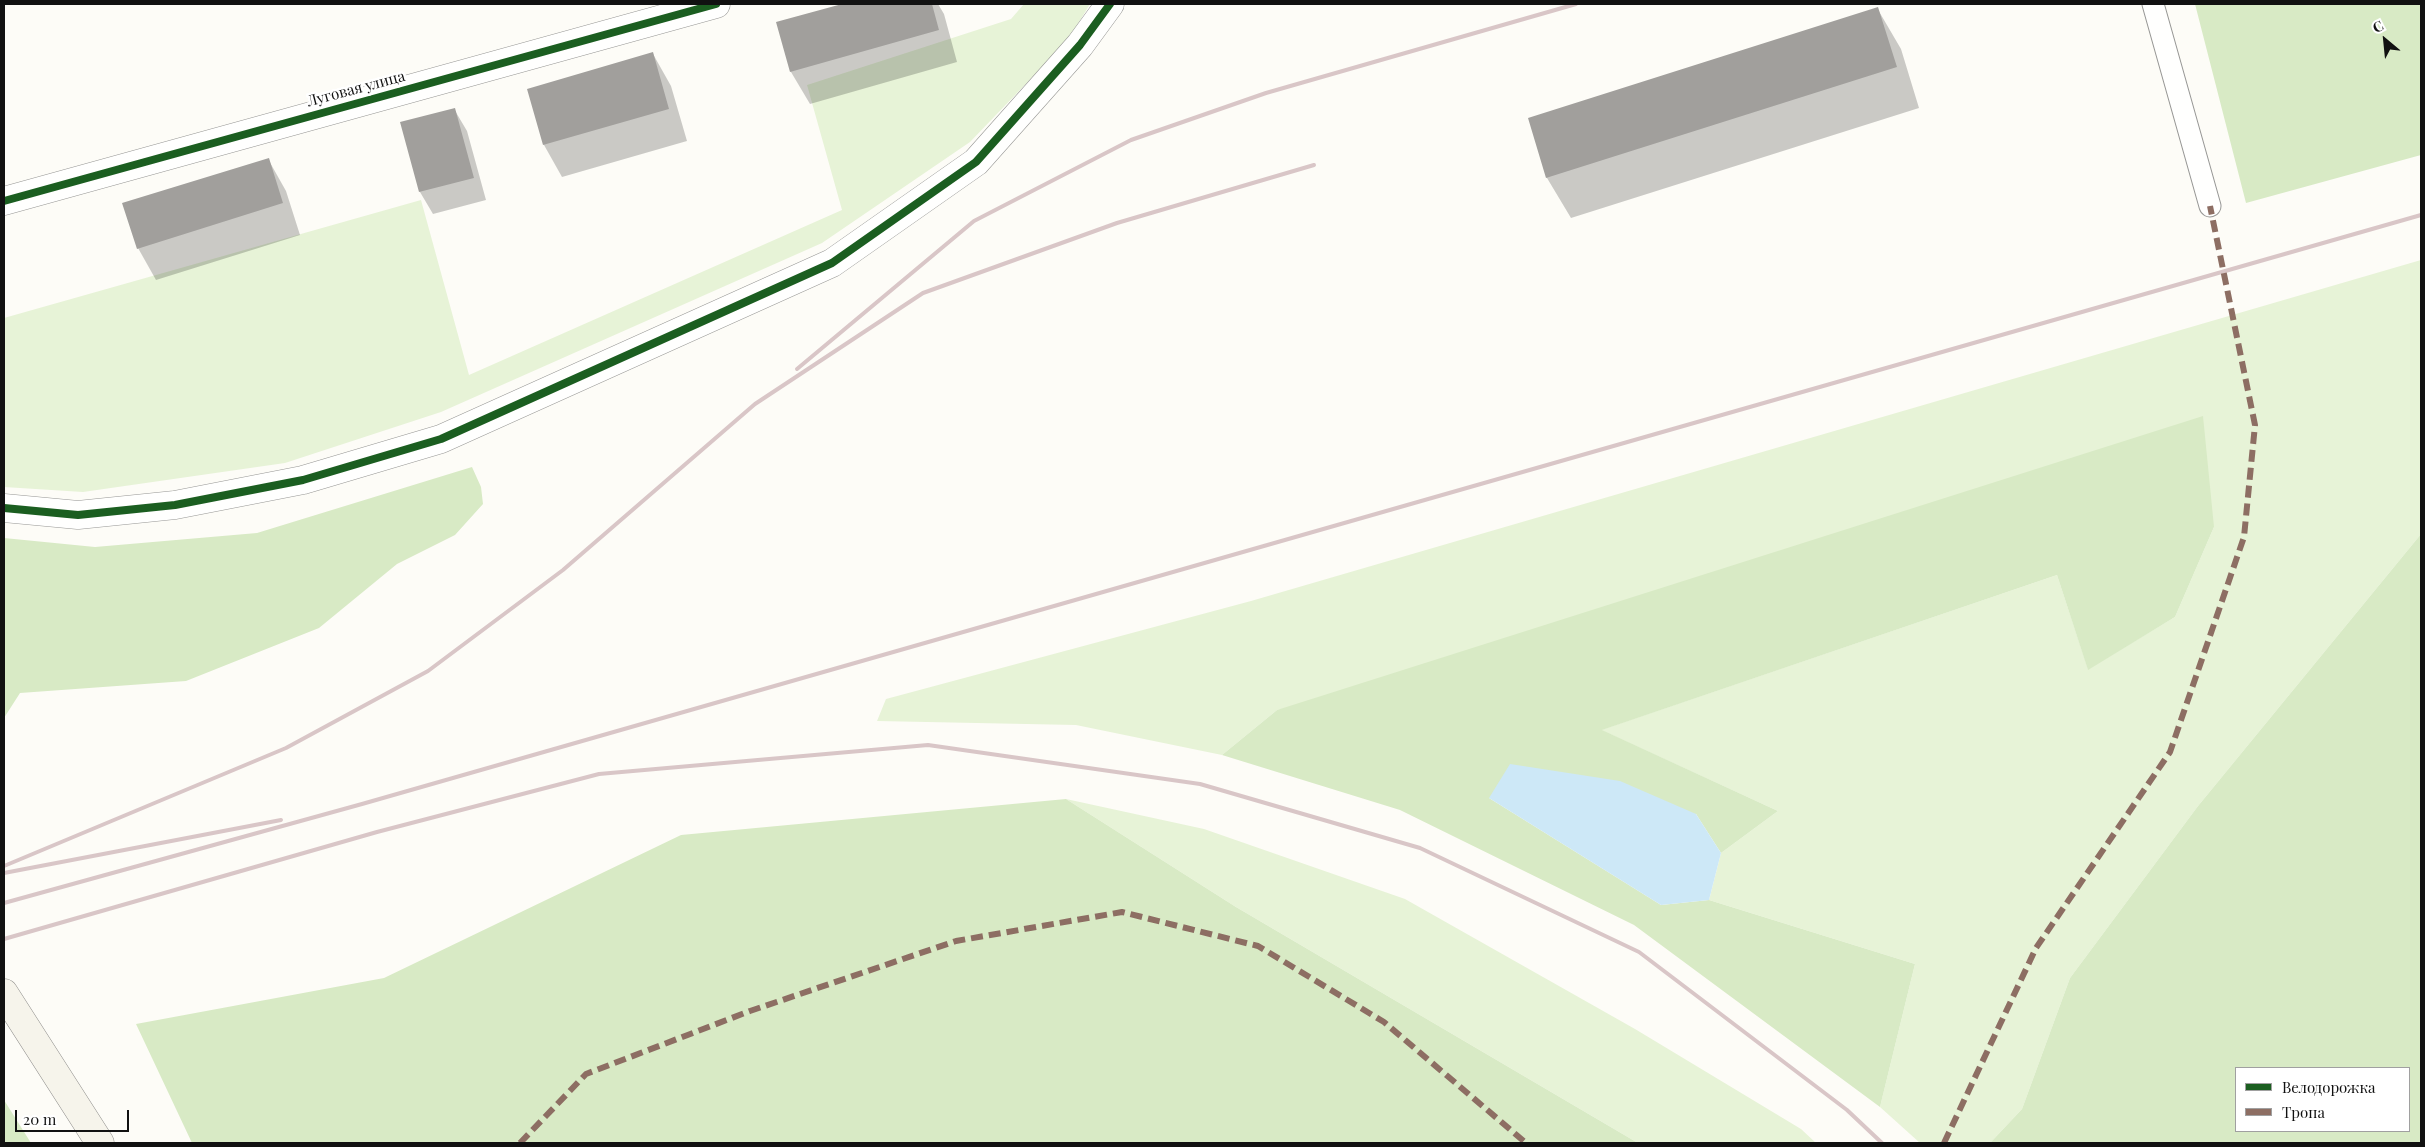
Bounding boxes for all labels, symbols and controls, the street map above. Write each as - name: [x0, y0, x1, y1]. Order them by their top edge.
- north arrow: [2360, 15, 2410, 65]
- text: С: [2369, 16, 2387, 37]
- street label: Луговая улица: [305, 67, 407, 111]
- legend: [2235, 1067, 2410, 1132]
- text: Велодорожка: [2282, 1077, 2375, 1097]
- scale bar: [18, 1100, 131, 1132]
- text: Тропа: [2282, 1102, 2325, 1122]
- text: 20 m: [23, 1109, 56, 1129]

